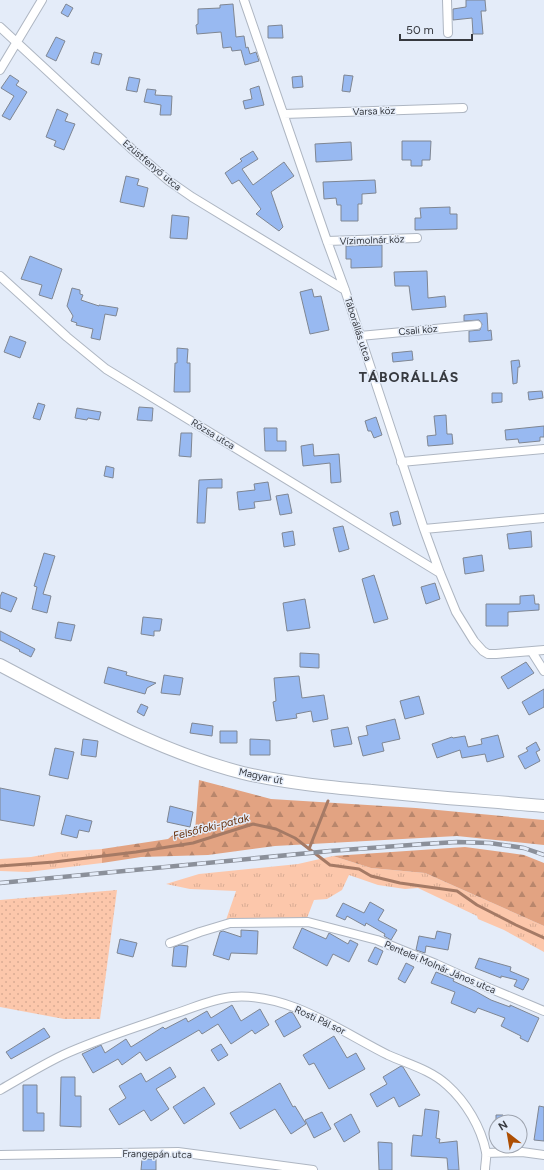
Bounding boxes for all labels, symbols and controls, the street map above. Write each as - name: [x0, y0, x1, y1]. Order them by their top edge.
- scale bar: [400, 16, 472, 42]
- text: 50 m: [406, 23, 434, 37]
- street label: Varsa köz: [352, 104, 396, 118]
- street label: Ezüstfenyő utca: [120, 137, 184, 193]
- street label: Vízimolnár köz: [339, 232, 405, 248]
- street label: Táborállás utca: [342, 295, 374, 363]
- street label: Csali köz: [398, 322, 438, 338]
- district label: TÁBORÁLLÁS: [359, 369, 459, 386]
- street label: Rózsa utca: [189, 416, 237, 452]
- street label: Magyar út: [238, 765, 285, 787]
- water label: Felsőfoki-patak: [172, 811, 251, 843]
- street label: Pentelei Molnár János utca: [382, 938, 498, 996]
- street label: Rosti Pál sor: [293, 1003, 348, 1038]
- north arrow: [488, 1114, 528, 1154]
- text: N: [496, 1118, 510, 1134]
- street label: Frangepán utca: [122, 1147, 192, 1161]

